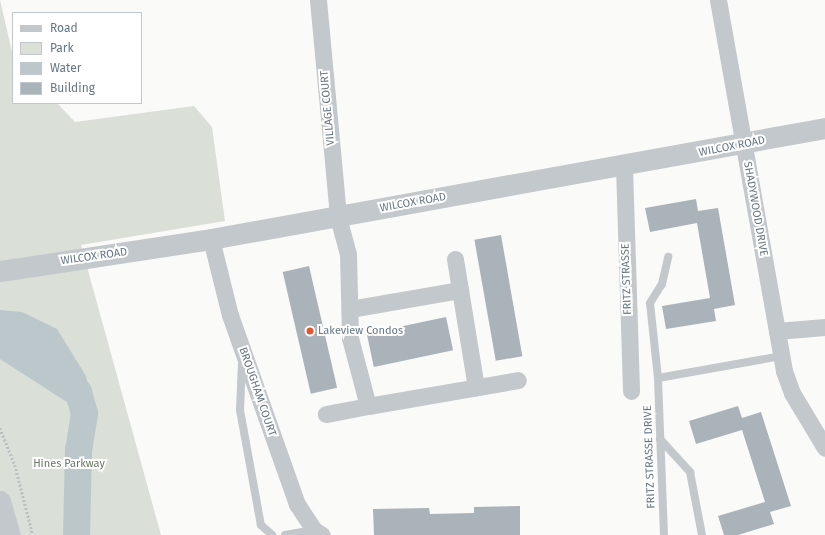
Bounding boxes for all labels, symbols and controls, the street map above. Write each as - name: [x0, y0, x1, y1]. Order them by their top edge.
- legend: [12, 12, 142, 104]
- text: Road: [50, 21, 78, 35]
- text: Park: [50, 41, 74, 55]
- text: Water: [50, 61, 81, 75]
- street label: VILLAGE COURT: [318, 70, 338, 146]
- text: Building: [50, 81, 95, 95]
- street label: WILCOX ROAD: [698, 134, 766, 160]
- street label: SHADYWOOD DRIVE: [740, 161, 770, 257]
- street label: WILCOX ROAD: [379, 191, 447, 215]
- street label: FRITZ STRASSE: [619, 243, 635, 315]
- street label: WILCOX ROAD: [60, 246, 128, 268]
- place label: Lakeview Condos: [318, 324, 403, 338]
- marker: Lakeview Condos: [305, 326, 315, 336]
- street label: BROUGHAM COURT: [236, 346, 278, 438]
- street label: FRITZ STRASSE DRIVE: [642, 405, 658, 509]
- park label: Hines Parkway: [33, 457, 105, 471]

